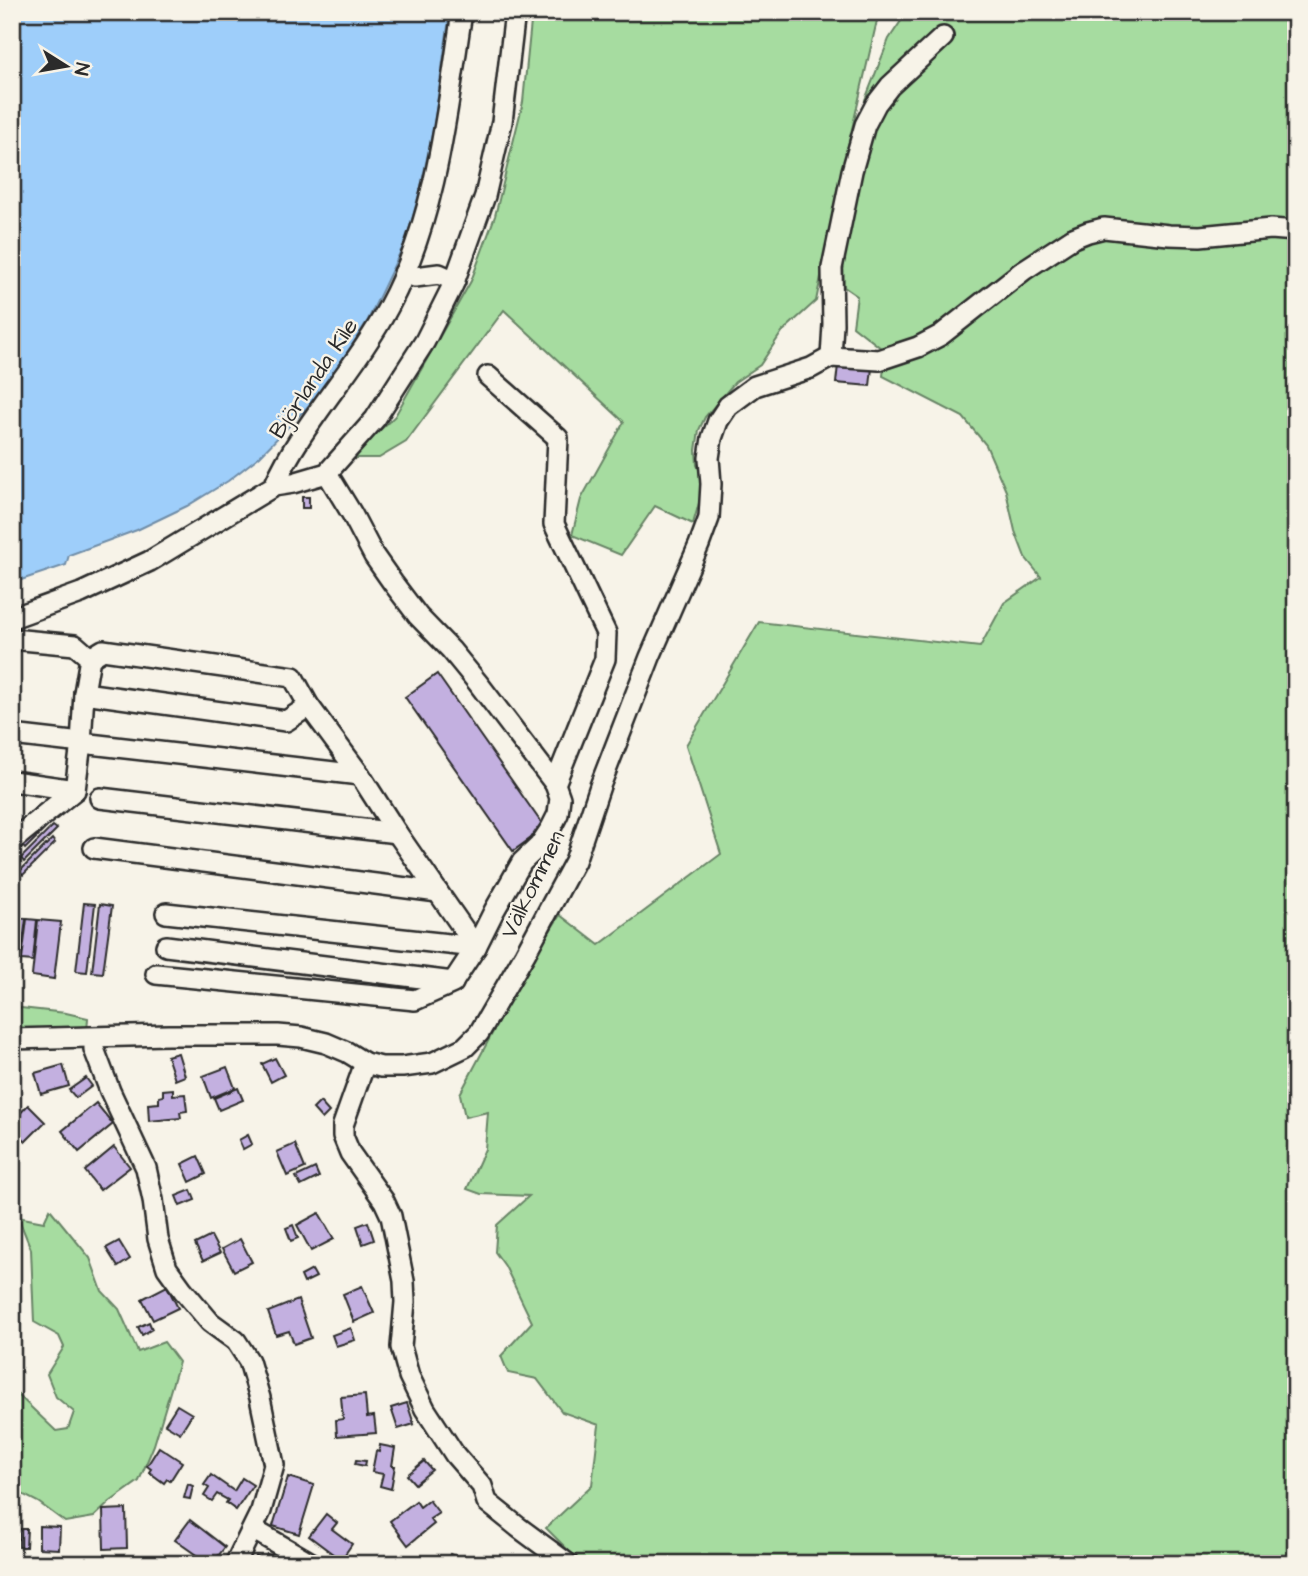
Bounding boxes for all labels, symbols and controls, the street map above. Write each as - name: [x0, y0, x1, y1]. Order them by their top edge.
- north arrow: [32, 32, 102, 102]
- text: N: [67, 61, 96, 77]
- street label: Björlanda Kile: [262, 312, 366, 445]
- street label: Välkommen: [493, 825, 573, 944]

